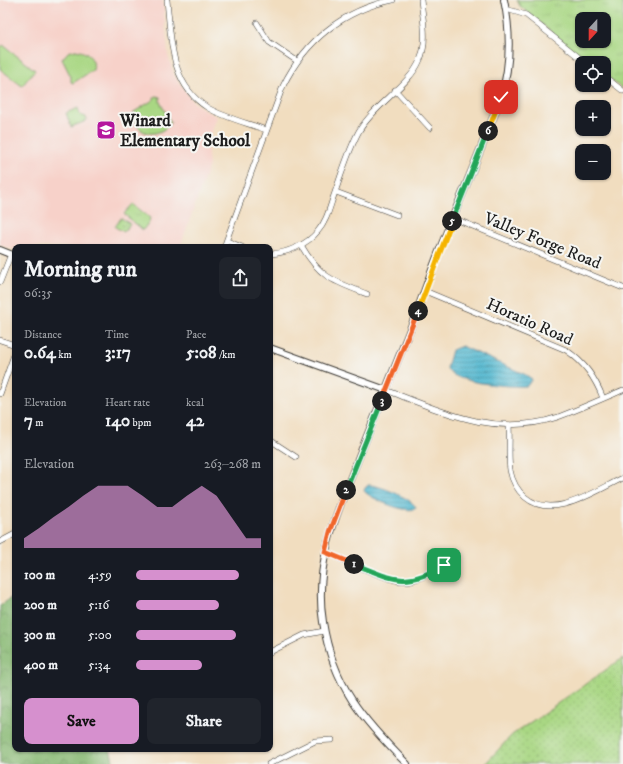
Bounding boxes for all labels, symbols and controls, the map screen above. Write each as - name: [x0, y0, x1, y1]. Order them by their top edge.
- north arrow: [575, 12, 611, 48]
- map controls: [575, 12, 611, 180]
- button: locate: [575, 56, 611, 92]
- pin: [484, 80, 518, 114]
- icon: check: [490, 86, 512, 108]
- button: +: [575, 100, 611, 136]
- place label: Winard Elementary School: [119, 110, 251, 152]
- school or university icon: Winard Elementary School: [95, 119, 117, 141]
- pin: 6: [478, 121, 498, 141]
- text: 6: [485, 124, 491, 138]
- button: −: [575, 144, 611, 180]
- street label: Valley Forge Road: [480, 207, 605, 275]
- pin: 5: [442, 211, 462, 231]
- text: 5: [449, 214, 455, 228]
- text: Morning run: [24, 256, 137, 283]
- button: share: [219, 257, 261, 299]
- text: 06:35: [24, 285, 52, 301]
- street label: Horatio Road: [483, 293, 577, 351]
- pin: 4: [408, 301, 428, 321]
- text: 4: [415, 304, 421, 318]
- text: Distance: [24, 328, 62, 342]
- text: Time: [105, 328, 129, 342]
- text: Pace: [186, 328, 206, 342]
- text: 0.64: [24, 342, 56, 364]
- text: 3:17: [105, 342, 131, 364]
- text: 5:08: [186, 342, 217, 364]
- text: km: [56, 348, 72, 362]
- text: /km: [217, 348, 236, 362]
- pin: 3: [372, 391, 392, 411]
- text: 3: [380, 394, 384, 408]
- text: Elevation: [24, 396, 67, 410]
- text: Heart rate: [105, 396, 150, 410]
- text: kcal: [186, 396, 204, 410]
- text: 7: [24, 410, 33, 432]
- text: 140: [105, 410, 130, 432]
- text: 42: [186, 410, 204, 432]
- text: m: [33, 416, 44, 430]
- text: bpm: [130, 416, 151, 430]
- text: Elevation: [24, 456, 74, 472]
- text: 263–268 m: [204, 456, 261, 472]
- pin: 2: [336, 480, 356, 500]
- text: 2: [343, 483, 349, 497]
- pin: [427, 548, 461, 582]
- pin: 1: [344, 554, 364, 574]
- icon: arrive: [433, 554, 455, 576]
- text: 1: [352, 557, 356, 571]
- text: 100 m: [24, 567, 55, 583]
- text: 4:59: [88, 567, 112, 583]
- text: 200 m: [24, 597, 57, 613]
- text: 5:16: [88, 597, 109, 613]
- text: 300 m: [24, 627, 55, 643]
- text: 5:00: [88, 627, 112, 643]
- text: 400 m: [24, 657, 58, 673]
- text: 5:34: [88, 657, 110, 673]
- button: Save: [24, 698, 139, 744]
- button: Share: [147, 698, 261, 744]

